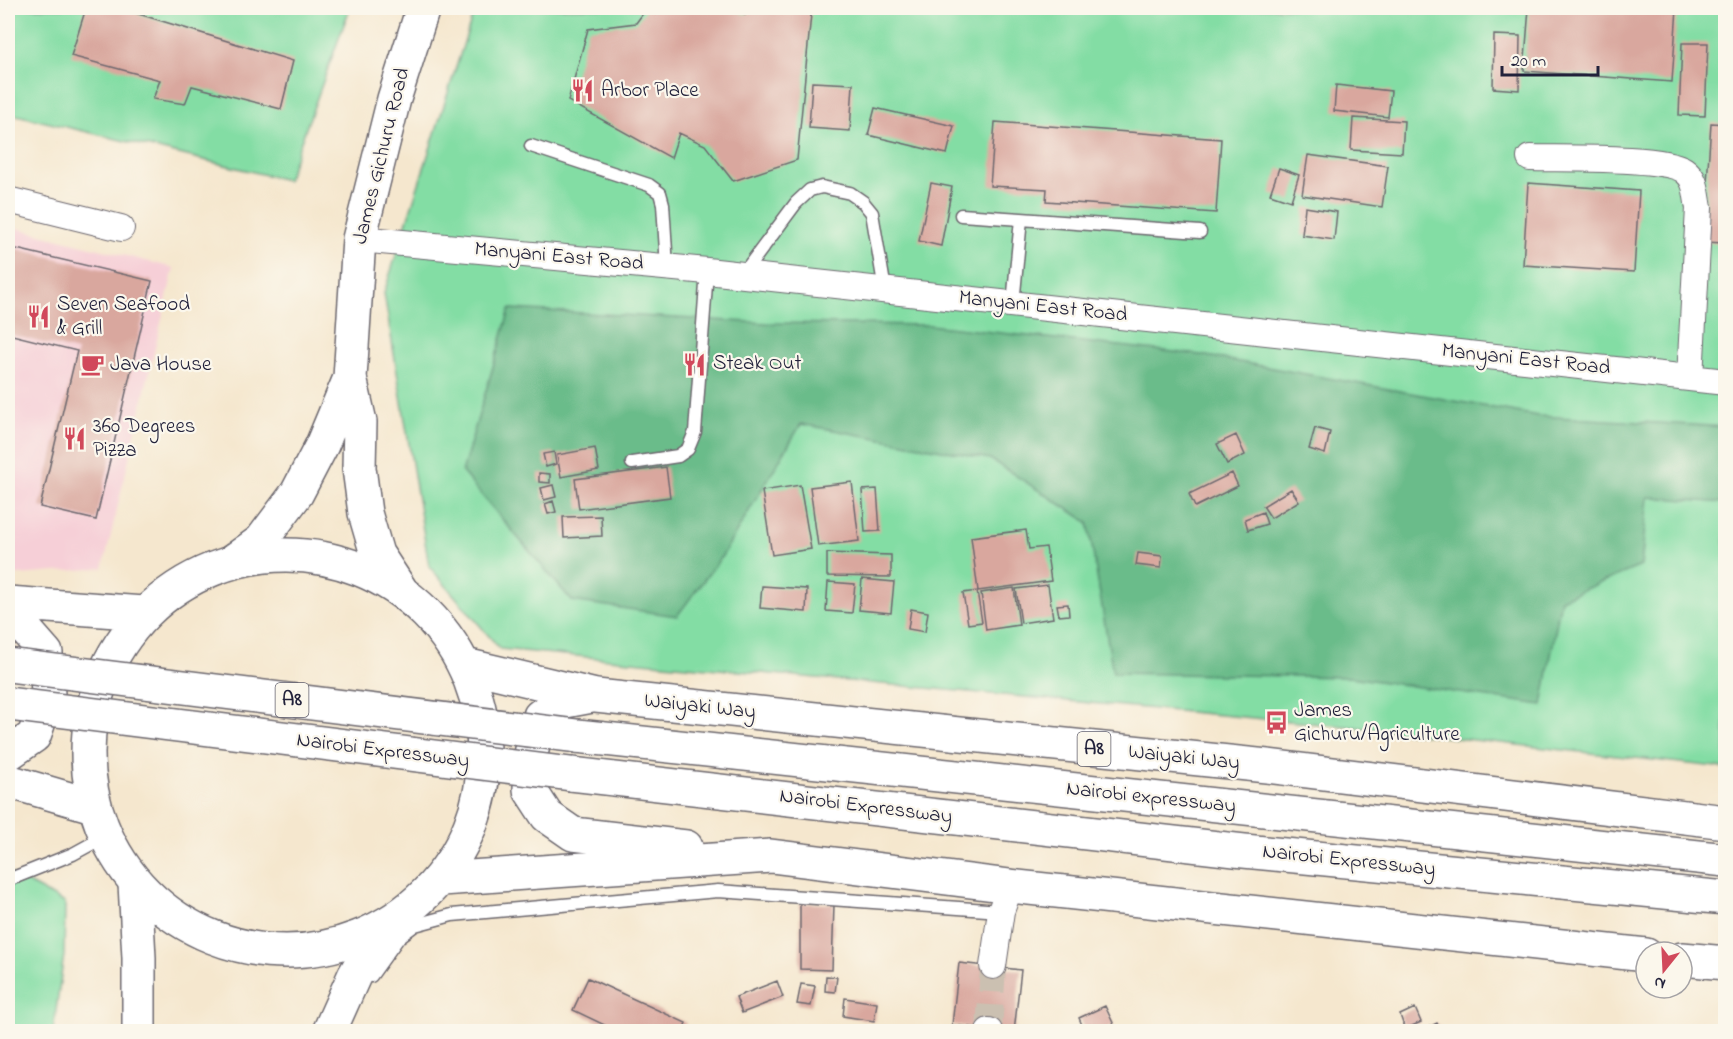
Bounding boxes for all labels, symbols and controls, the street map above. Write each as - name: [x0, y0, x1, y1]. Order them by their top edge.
- scale bar: [1502, 39, 1598, 77]
- text: 20 m: [1511, 49, 1546, 75]
- street label: James Gichuru Road: [346, 64, 418, 247]
- place label: Arbor Place: [601, 76, 699, 106]
- restaurant icon: Arbor Place: [570, 78, 596, 104]
- street label: Manyani East Road: [473, 235, 645, 281]
- street label: Manyani East Road: [957, 283, 1129, 333]
- place label: Seven Seafood & Grill: [57, 290, 190, 344]
- restaurant icon: Seven Seafood & Grill: [26, 304, 52, 330]
- street label: Manyani East Road: [1440, 336, 1612, 386]
- place label: Steak Out: [713, 349, 802, 379]
- place label: Java House: [110, 350, 212, 380]
- restaurant icon: Steak Out: [682, 351, 708, 377]
- cafe icon: Java House: [79, 352, 105, 378]
- place label: 360 Degrees Pizza: [93, 412, 196, 466]
- restaurant icon: 360 Degrees Pizza: [62, 426, 88, 452]
- road number: A8: [276, 683, 308, 717]
- street label: Waiyaki Way: [643, 686, 757, 730]
- place label: James Gichuru/Agriculture: [1294, 696, 1460, 752]
- bus stop icon: James Gichuru/Agriculture: [1263, 710, 1289, 736]
- street label: Nairobi Expressway: [295, 726, 471, 778]
- road number: A8: [1078, 732, 1110, 766]
- street label: Waiyaki Way: [1127, 737, 1241, 781]
- street label: Nairobi expressway: [1064, 774, 1237, 824]
- street label: Nairobi Expressway: [778, 782, 954, 834]
- street label: Nairobi Expressway: [1261, 837, 1437, 887]
- north arrow: [1634, 940, 1694, 1000]
- text: N: [1651, 969, 1669, 995]

